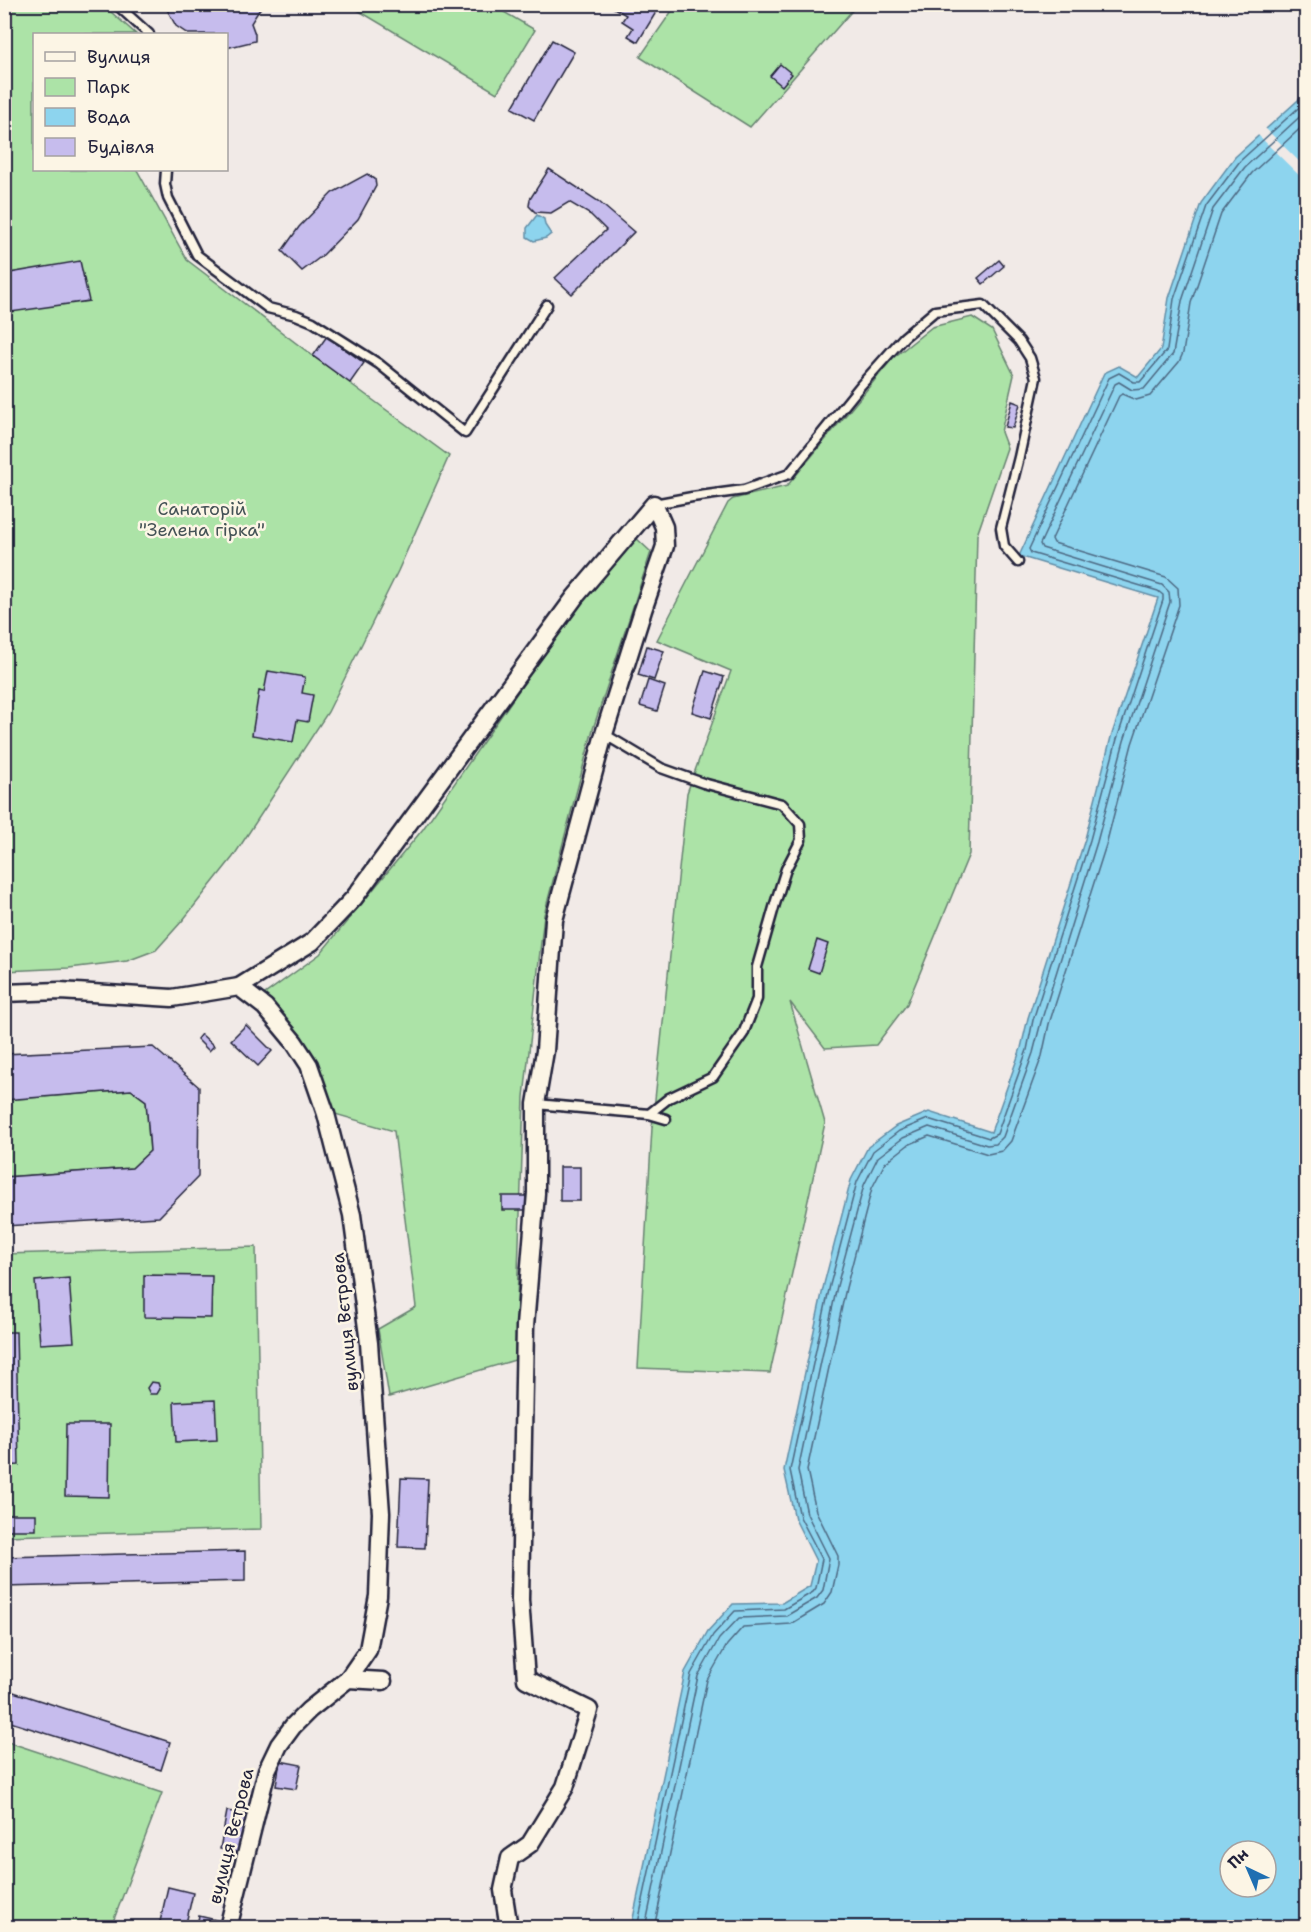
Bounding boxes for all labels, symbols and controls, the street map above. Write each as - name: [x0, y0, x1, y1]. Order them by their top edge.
- legend: [33, 33, 228, 171]
- text: Вулиця: [87, 45, 151, 69]
- text: Парк: [87, 75, 130, 99]
- text: Вода: [87, 105, 130, 129]
- text: Будівля: [87, 135, 155, 159]
- park label: Санаторій "Зелена гірка": [139, 497, 265, 542]
- street label: вулиця Вєтрова: [326, 1251, 364, 1393]
- street label: вулиця Вєтрова: [203, 1766, 259, 1906]
- north arrow: [1218, 1839, 1278, 1899]
- text: Пн: [1223, 1844, 1253, 1873]

